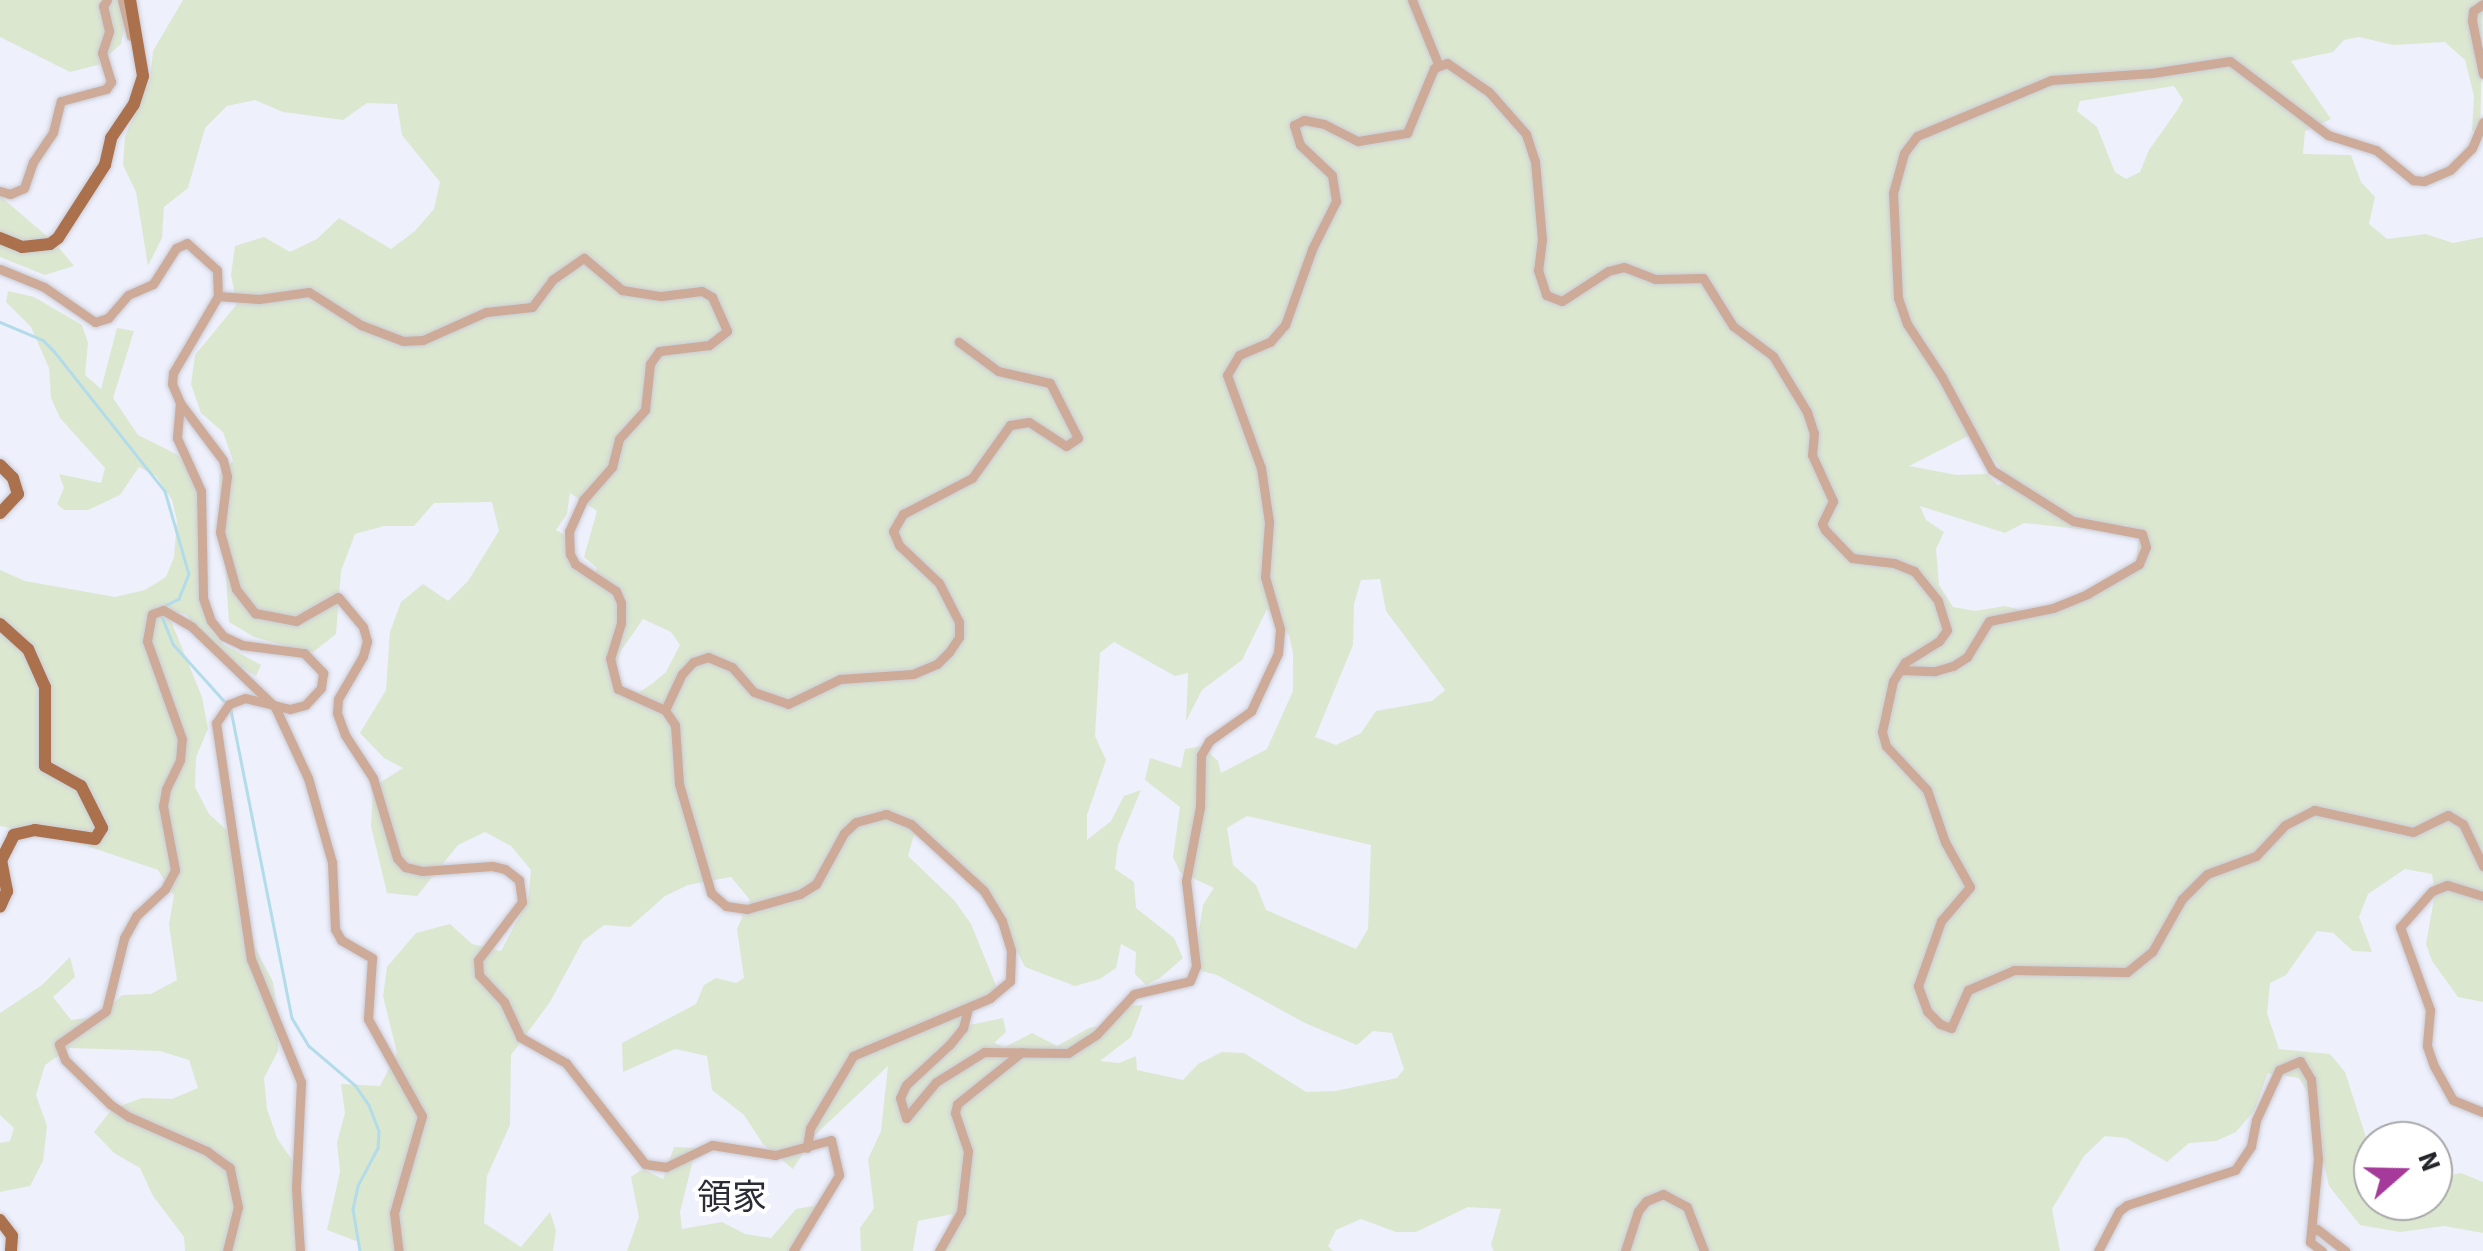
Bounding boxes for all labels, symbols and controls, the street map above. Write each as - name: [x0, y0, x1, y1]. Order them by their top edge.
- north arrow: [2353, 1121, 2453, 1221]
- text: N: [2407, 1146, 2451, 1177]
- district label: 領家: [697, 1177, 767, 1219]

